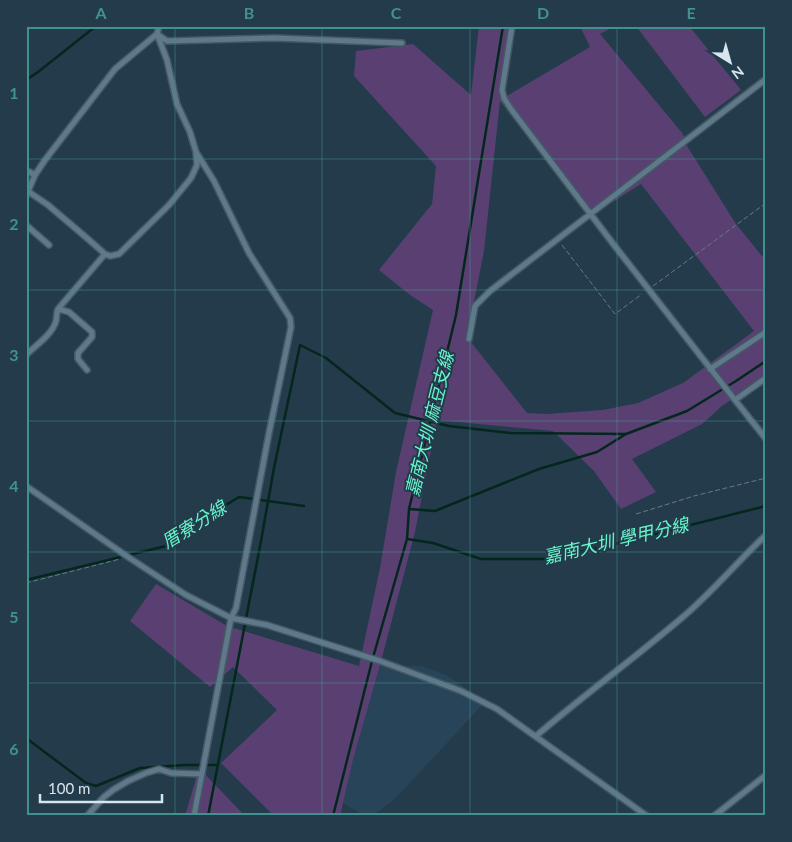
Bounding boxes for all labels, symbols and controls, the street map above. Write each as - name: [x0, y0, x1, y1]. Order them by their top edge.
- text: A: [94, 3, 107, 22]
- text: B: [244, 3, 254, 22]
- text: C: [391, 3, 402, 22]
- text: D: [537, 3, 549, 22]
- text: E: [686, 3, 696, 22]
- north arrow: [704, 38, 754, 88]
- text: N: [729, 63, 748, 83]
- text: 1: [9, 83, 19, 102]
- text: 2: [9, 214, 19, 233]
- text: 3: [9, 345, 19, 364]
- water label: 嘉南大圳 麻豆支線: [400, 347, 458, 498]
- text: 4: [9, 476, 19, 495]
- water label: 厝寮分線: [157, 495, 232, 553]
- water label: 嘉南大圳 學甲分線: [541, 512, 692, 567]
- text: 5: [9, 607, 19, 626]
- text: 6: [9, 739, 19, 758]
- scale bar: [40, 772, 162, 804]
- text: 100 m: [48, 779, 90, 797]

